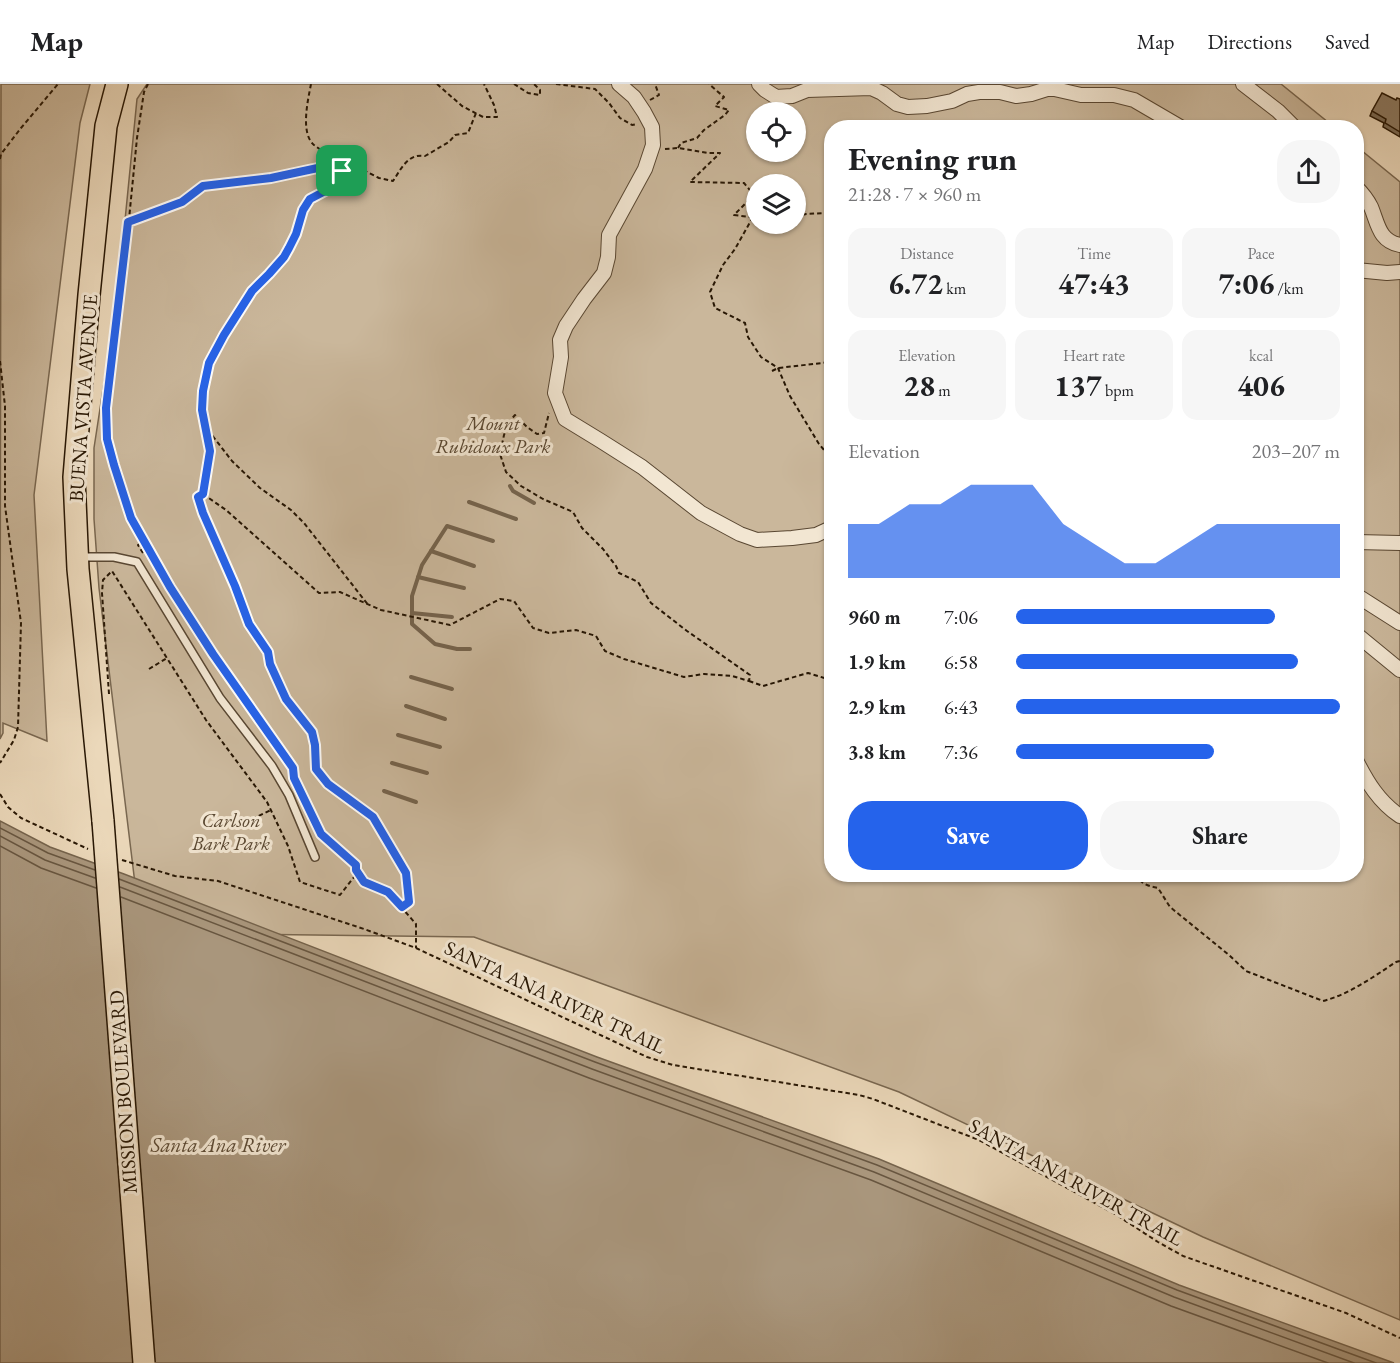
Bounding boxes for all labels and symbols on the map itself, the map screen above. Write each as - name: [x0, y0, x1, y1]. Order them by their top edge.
- pin: [316, 145, 367, 196]
- street label: BUENA VISTA AVENUE: [63, 293, 103, 503]
- park label: Mount Rubidoux Park: [435, 410, 551, 459]
- park label: Carlson Bark Park: [191, 807, 270, 856]
- street label: SANTA ANA RIVER TRAIL: [440, 934, 670, 1060]
- street label: MISSION BOULEVARD: [103, 989, 143, 1195]
- street label: SANTA ANA RIVER TRAIL: [964, 1112, 1188, 1252]
- water label: Santa Ana River: [150, 1131, 286, 1158]

